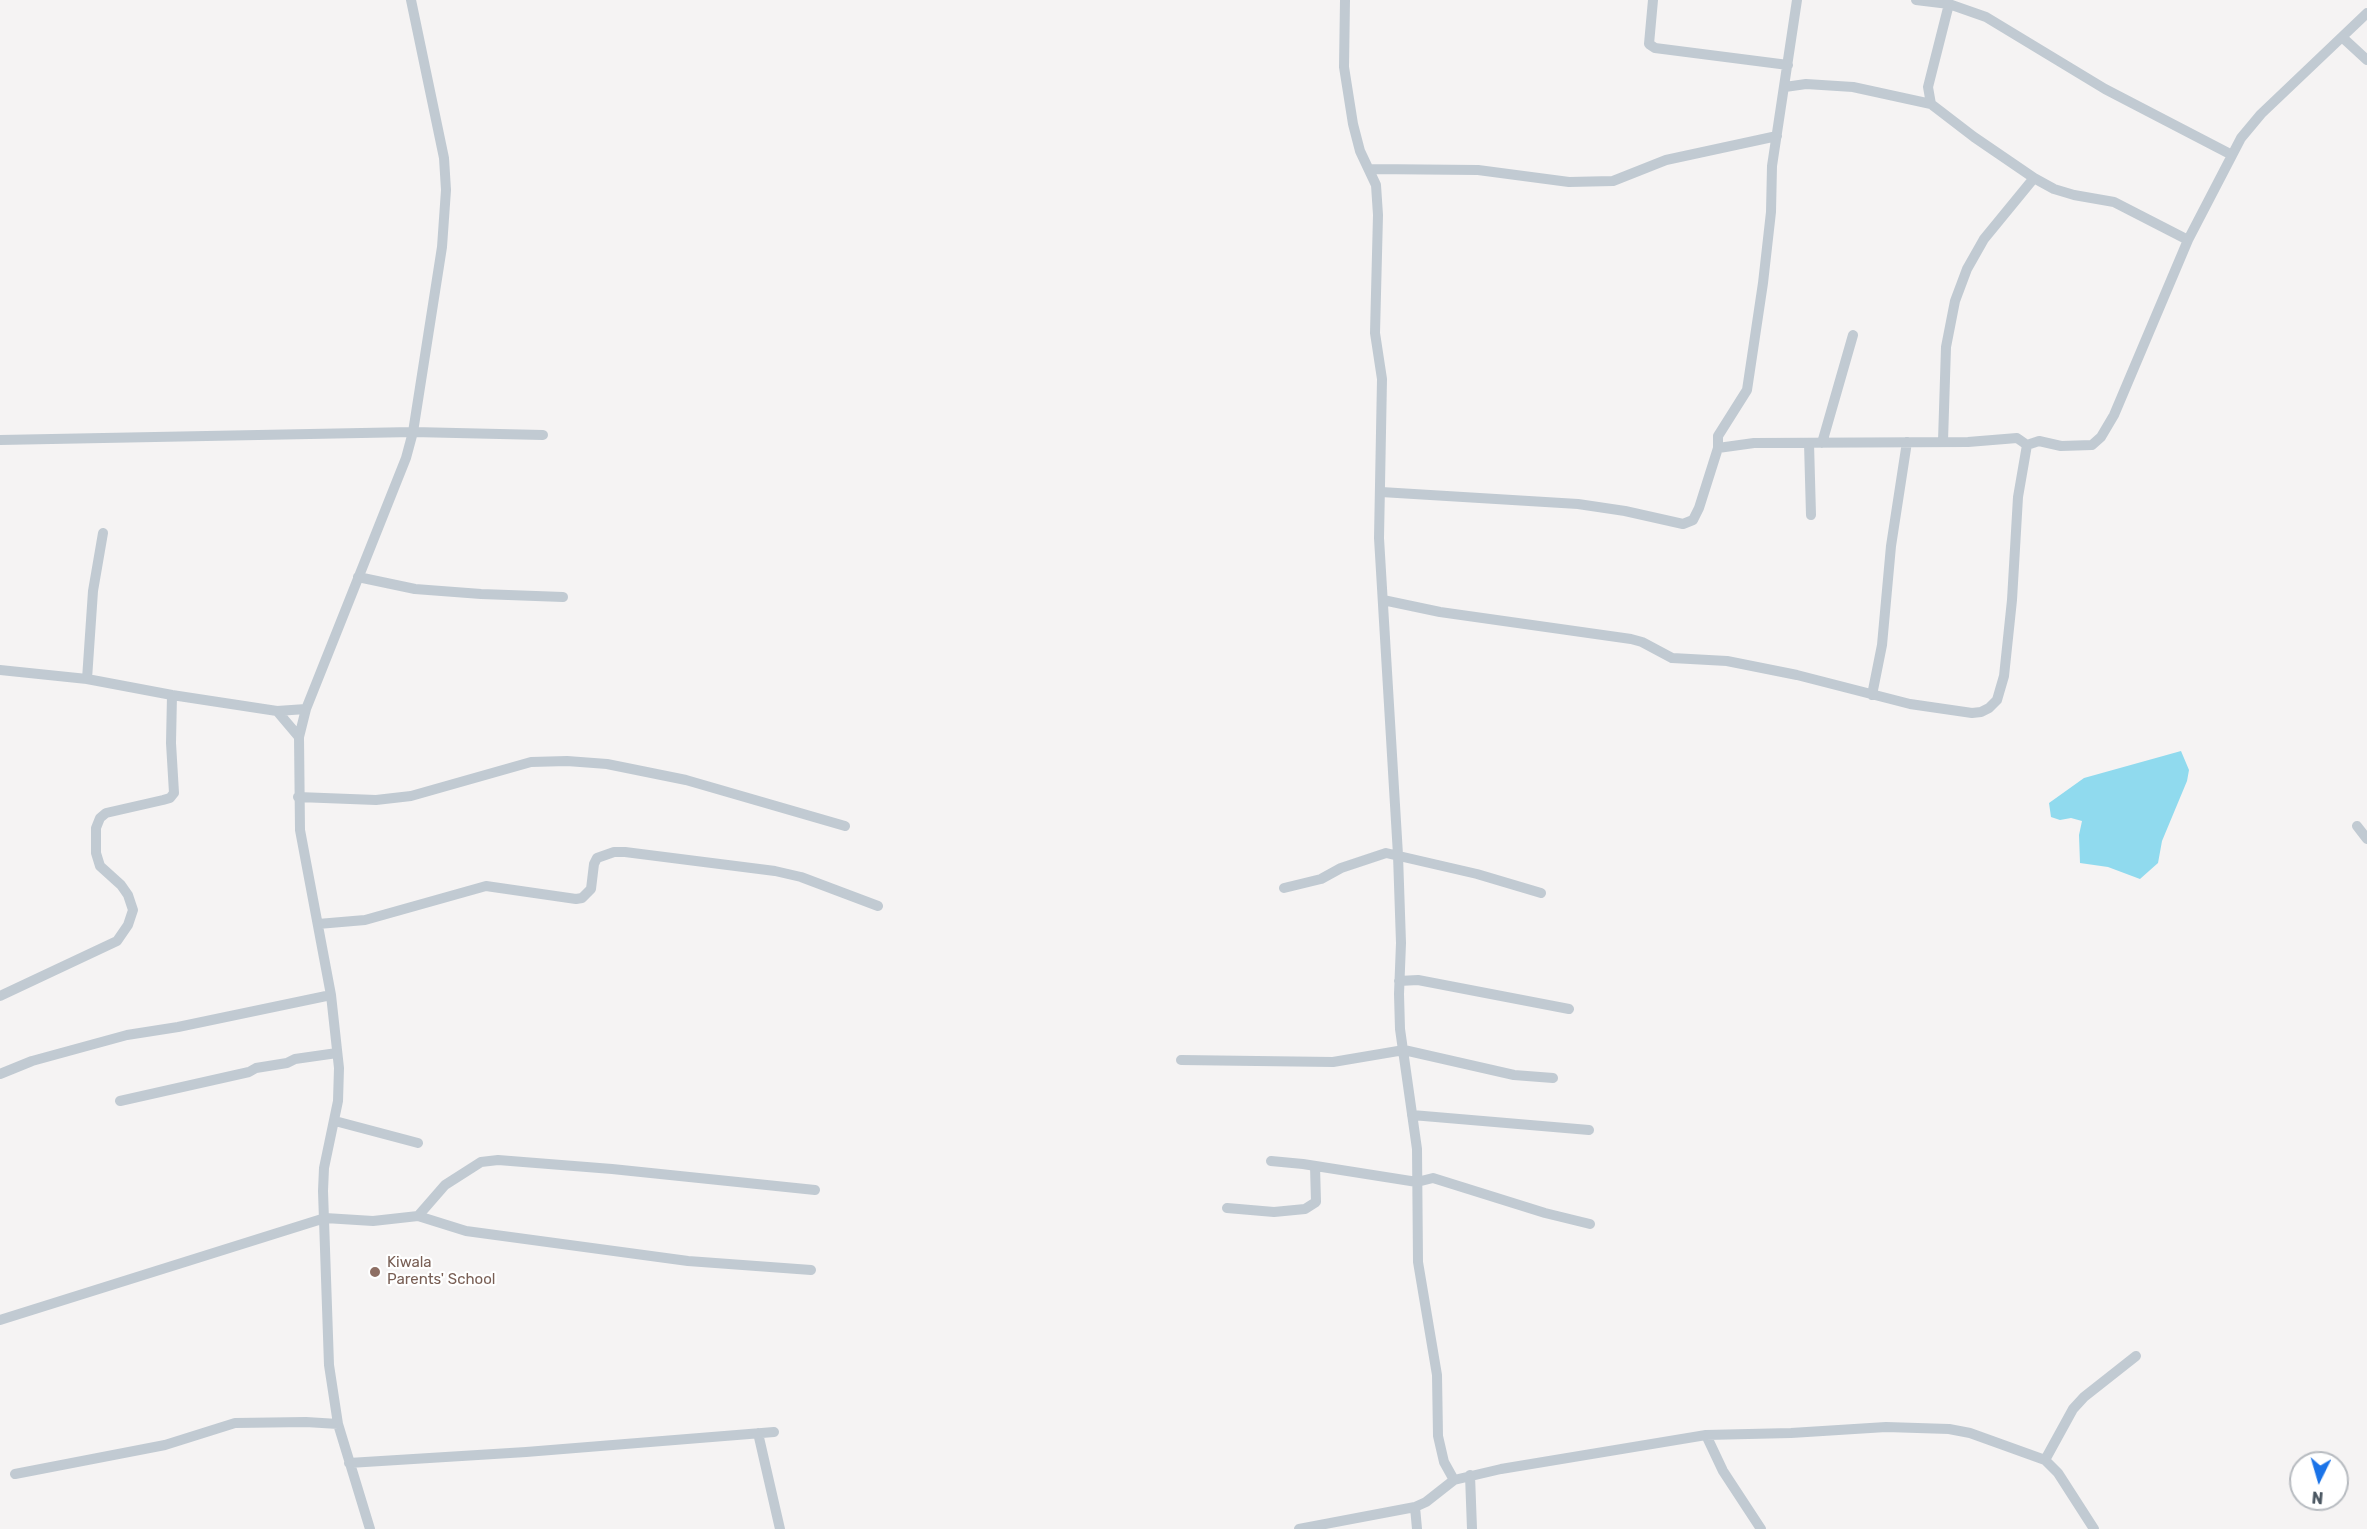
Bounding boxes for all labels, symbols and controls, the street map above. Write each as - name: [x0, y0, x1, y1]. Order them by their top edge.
- place label: Kiwala Parents' School: [387, 1254, 495, 1289]
- marker: Kiwala Parents' School: [368, 1265, 382, 1279]
- north arrow: [2289, 1451, 2349, 1511]
- text: N: [2311, 1487, 2324, 1507]

